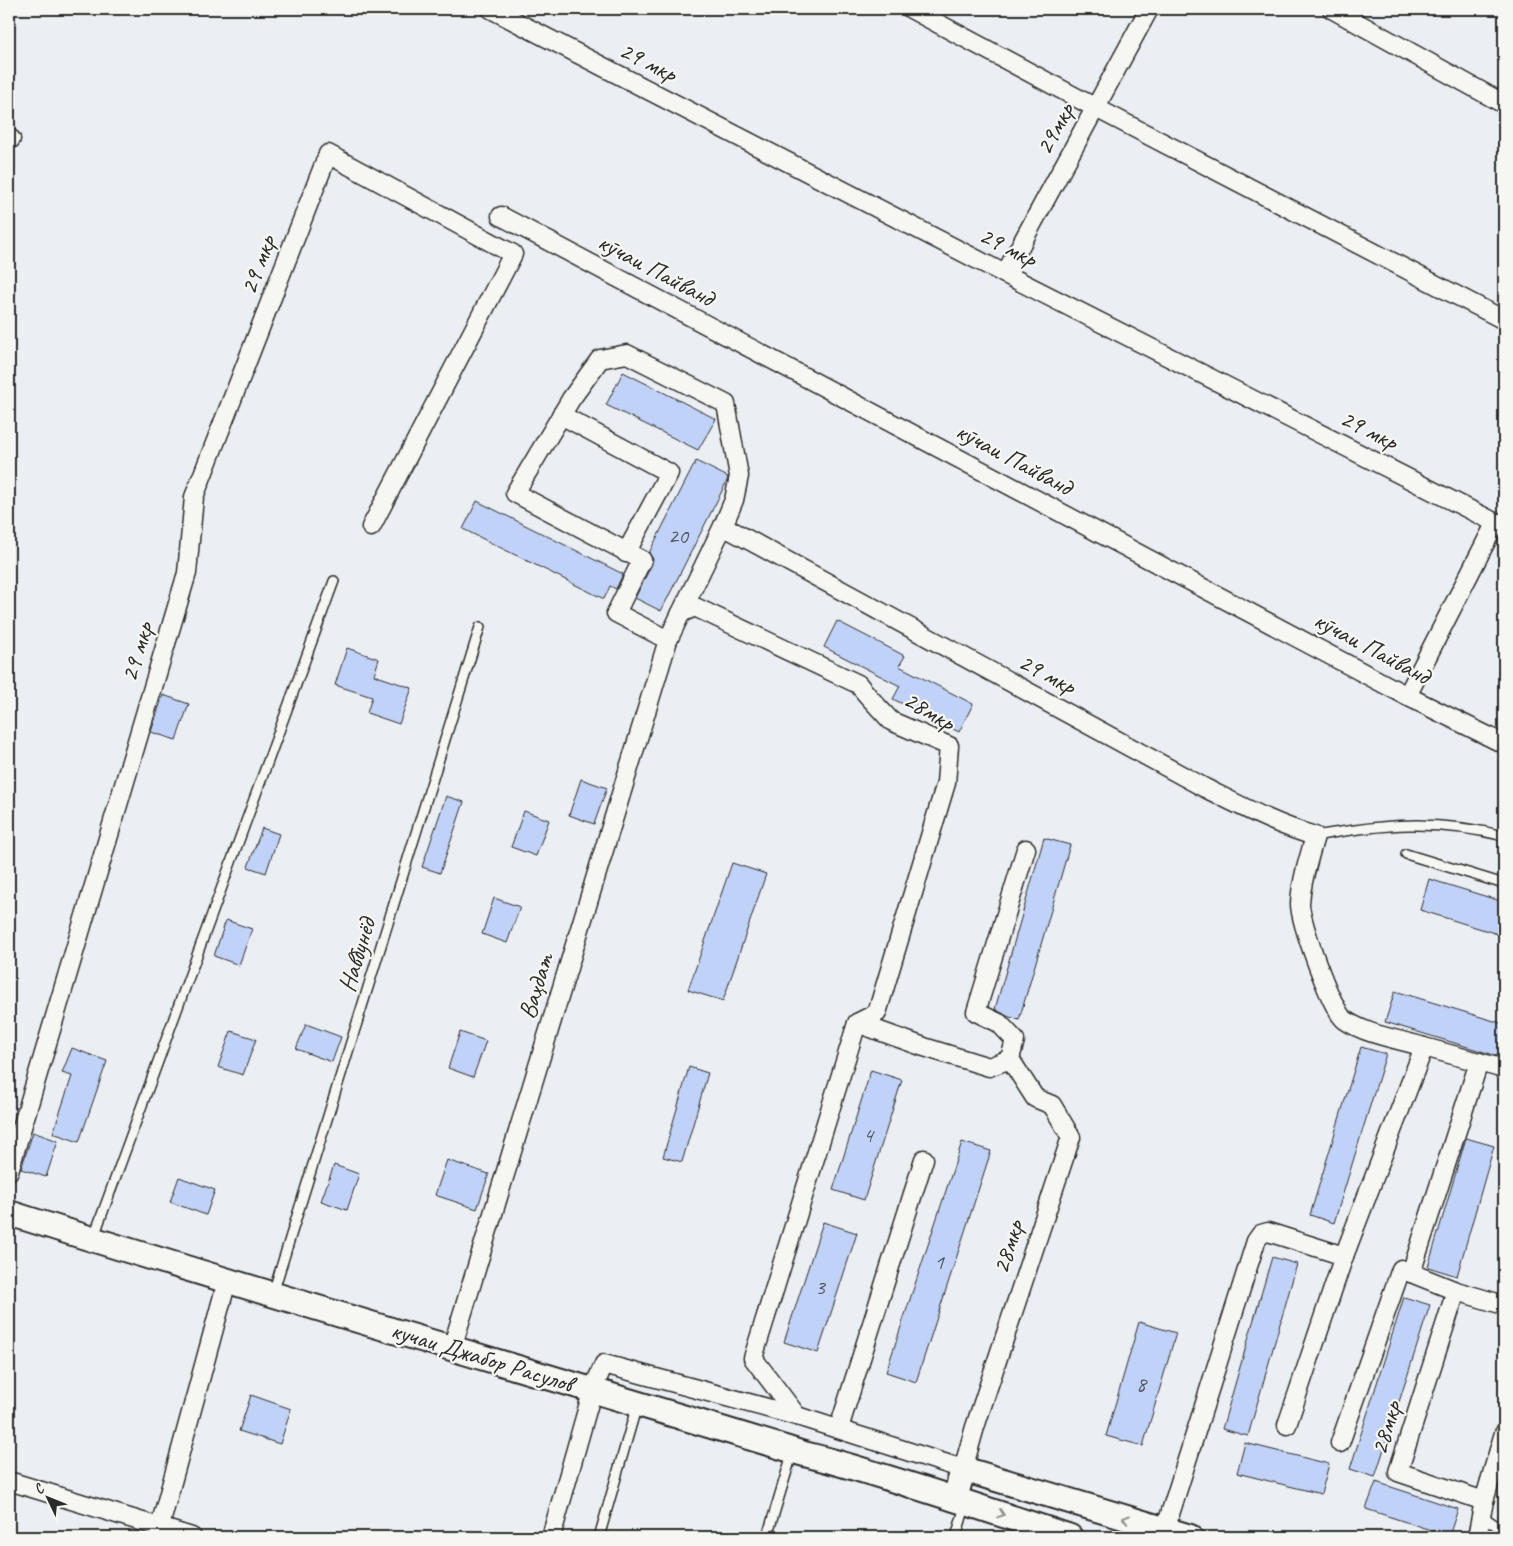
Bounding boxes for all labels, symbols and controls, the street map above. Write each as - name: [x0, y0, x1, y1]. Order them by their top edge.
- street label: 29 мкр: [614, 34, 683, 91]
- street label: 29мкр: [1028, 96, 1083, 160]
- street label: 29 мкр: [974, 219, 1043, 276]
- street label: кӯчаи Пайванд: [592, 226, 722, 315]
- street label: 29 мкр: [232, 230, 284, 299]
- street label: 29 мкр: [1335, 402, 1404, 459]
- street label: кӯчаи Пайванд: [950, 415, 1080, 504]
- house number: 20: [668, 522, 690, 550]
- street label: кӯчаи Пайванд: [1308, 604, 1438, 693]
- street label: 29 мкр: [113, 617, 162, 685]
- street label: 29 мкр: [1013, 646, 1082, 703]
- street label: 28мкр: [898, 683, 962, 739]
- street label: Навбунёд: [331, 912, 384, 996]
- street label: Ваҳдат: [511, 948, 562, 1023]
- house number: 4: [863, 1121, 875, 1149]
- street label: 28мкр: [984, 1215, 1032, 1278]
- house number: 1: [934, 1248, 945, 1276]
- house number: 3: [815, 1273, 827, 1301]
- street label: кучаи Джабор Расулов: [387, 1314, 581, 1401]
- house number: 8: [1136, 1370, 1148, 1398]
- street label: 28мкр: [1363, 1396, 1410, 1459]
- north arrow: [22, 1474, 72, 1524]
- text: С: [30, 1480, 49, 1498]
- one-way arrow: [997, 1508, 1005, 1518]
- one-way arrow: [1123, 1514, 1131, 1524]

